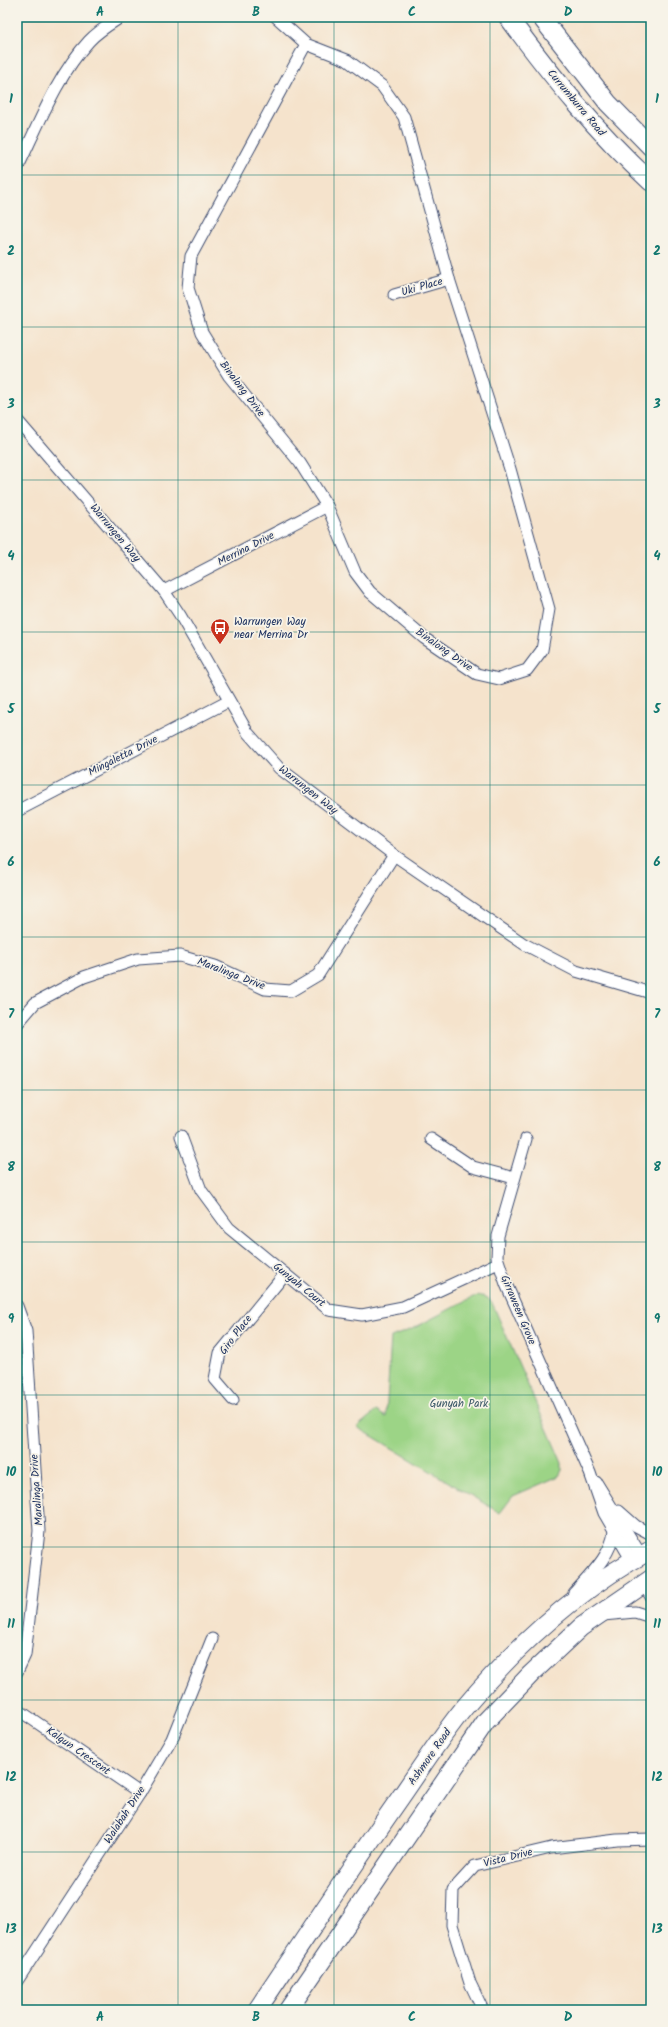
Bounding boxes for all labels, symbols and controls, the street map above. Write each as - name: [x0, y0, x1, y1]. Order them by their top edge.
- text: A: [96, 2, 104, 23]
- text: B: [252, 2, 260, 23]
- text: C: [408, 2, 416, 23]
- text: D: [564, 2, 573, 23]
- street label: Currumburra Road: [542, 65, 610, 141]
- text: 1: [9, 89, 13, 110]
- text: 1: [655, 89, 659, 110]
- text: 2: [7, 241, 15, 262]
- text: 2: [653, 241, 661, 262]
- street label: Uki Place: [399, 272, 445, 302]
- street label: Binalong Drive: [215, 357, 269, 421]
- text: 3: [6, 394, 15, 415]
- text: 3: [652, 394, 661, 415]
- street label: Warrungen Way: [85, 500, 145, 567]
- street label: Merrina Drive: [214, 527, 278, 571]
- text: 4: [7, 546, 15, 567]
- text: 4: [653, 546, 661, 567]
- place label: Warrungen Way near Merrina Dr: [234, 613, 309, 644]
- bus stop icon: Warrungen Way near Merrina Dr: [209, 617, 231, 645]
- street label: Binalong Drive: [411, 623, 477, 677]
- text: 5: [7, 699, 16, 720]
- text: 5: [653, 699, 662, 720]
- street label: Mingaletta Drive: [85, 731, 161, 781]
- street label: Warrungen Way: [274, 761, 342, 820]
- text: 6: [7, 852, 15, 873]
- text: 6: [653, 852, 661, 873]
- street label: Maralinga Drive: [194, 953, 268, 995]
- text: 7: [8, 1004, 15, 1025]
- text: 7: [654, 1004, 661, 1025]
- text: 8: [7, 1157, 15, 1178]
- text: 8: [653, 1157, 661, 1178]
- street label: Gunyah Court: [269, 1258, 330, 1312]
- street label: Girraween Grove: [495, 1272, 541, 1348]
- text: 9: [8, 1309, 15, 1330]
- text: 9: [654, 1309, 661, 1330]
- street label: Giro Place: [215, 1311, 257, 1359]
- park label: Gunyah Park: [430, 1395, 489, 1413]
- street label: Maralinga Drive: [26, 1454, 48, 1526]
- text: 10: [6, 1462, 17, 1483]
- text: 10: [652, 1462, 663, 1483]
- text: 11: [7, 1614, 15, 1635]
- text: 11: [653, 1614, 661, 1635]
- street label: Kalgun Crescent: [42, 1722, 114, 1780]
- street label: Ashmore Road: [404, 1724, 457, 1789]
- text: 12: [5, 1767, 17, 1788]
- text: 12: [651, 1767, 663, 1788]
- street label: Walabah Drive: [100, 1782, 150, 1847]
- street label: Vista Drive: [482, 1843, 534, 1873]
- text: 13: [5, 1919, 17, 1940]
- text: 13: [651, 1919, 663, 1940]
- text: A: [96, 2007, 104, 2027]
- text: B: [252, 2007, 260, 2027]
- text: C: [408, 2007, 416, 2027]
- text: D: [564, 2007, 573, 2027]

